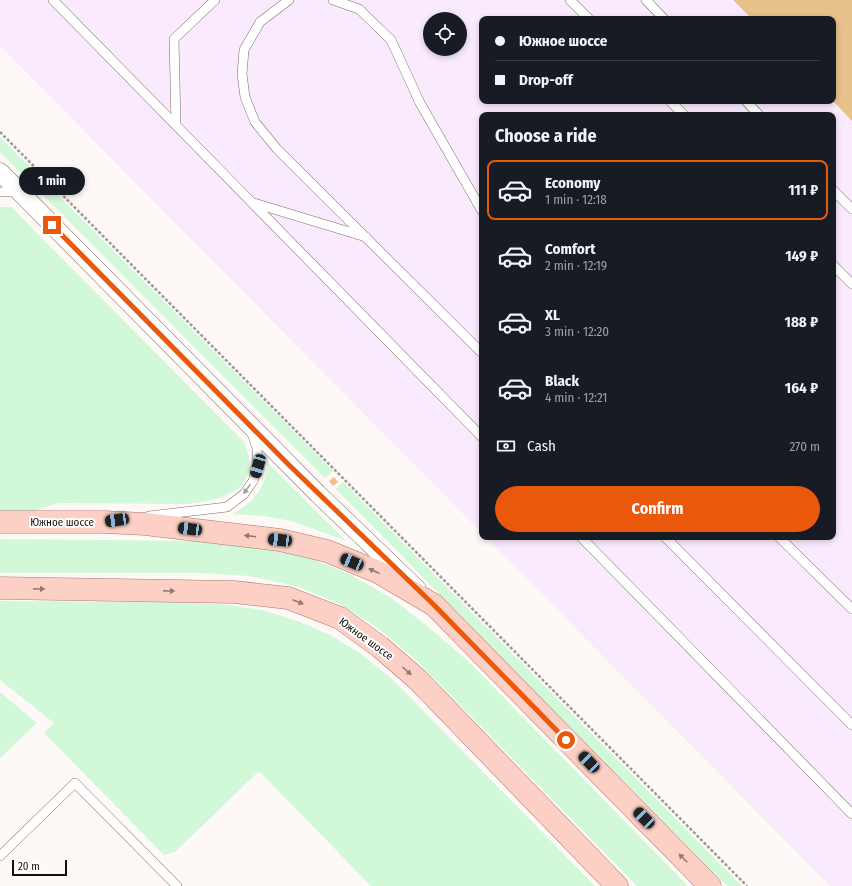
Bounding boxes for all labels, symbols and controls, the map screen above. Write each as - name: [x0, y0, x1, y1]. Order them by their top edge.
- map controls: [423, 12, 467, 56]
- button: locate: [423, 12, 467, 56]
- text: Южное шоссе: [519, 32, 607, 50]
- text: Drop-off: [519, 71, 573, 89]
- text: Choose a ride: [495, 125, 597, 147]
- callout: 1 min: [19, 167, 85, 195]
- icon: car: [497, 172, 533, 208]
- text: 1 min: [38, 173, 66, 188]
- text: Economy: [545, 174, 600, 192]
- text: 111 ₽: [788, 181, 818, 199]
- text: 1 min · 12:18: [545, 192, 607, 207]
- route end: [43, 216, 61, 234]
- icon: car: [497, 238, 533, 274]
- text: Comfort: [545, 240, 596, 258]
- text: 149 ₽: [785, 247, 818, 265]
- text: 2 min · 12:19: [545, 258, 607, 273]
- icon: car: [497, 304, 533, 340]
- text: XL: [545, 306, 560, 324]
- text: 188 ₽: [785, 313, 818, 331]
- text: 3 min · 12:20: [545, 324, 609, 339]
- icon: car: [497, 370, 533, 406]
- text: Black: [545, 372, 579, 390]
- text: 164 ₽: [785, 379, 818, 397]
- text: 4 min · 12:21: [545, 390, 607, 405]
- icon: cash: [495, 435, 517, 457]
- text: Cash: [527, 437, 556, 455]
- text: 270 m: [789, 439, 820, 454]
- car: [249, 453, 267, 479]
- one-way arrow: [243, 484, 251, 495]
- button: Confirm: [495, 486, 820, 532]
- car: [104, 512, 130, 528]
- street label: Южное шоссе: [30, 516, 94, 529]
- car: [177, 522, 203, 536]
- one-way arrow: [244, 533, 256, 539]
- car: [267, 533, 293, 547]
- car: [339, 552, 365, 572]
- one-way arrow: [369, 568, 380, 574]
- one-way arrow: [33, 586, 46, 592]
- one-way arrow: [163, 588, 176, 594]
- one-way arrow: [292, 599, 304, 605]
- street label: Южное шоссе: [336, 615, 396, 663]
- one-way arrow: [401, 666, 412, 675]
- route start: [557, 731, 575, 749]
- car: [576, 749, 602, 775]
- car: [631, 805, 657, 831]
- one-way arrow: [678, 853, 688, 863]
- scale bar: [12, 858, 67, 877]
- text: 20 m: [18, 860, 40, 873]

